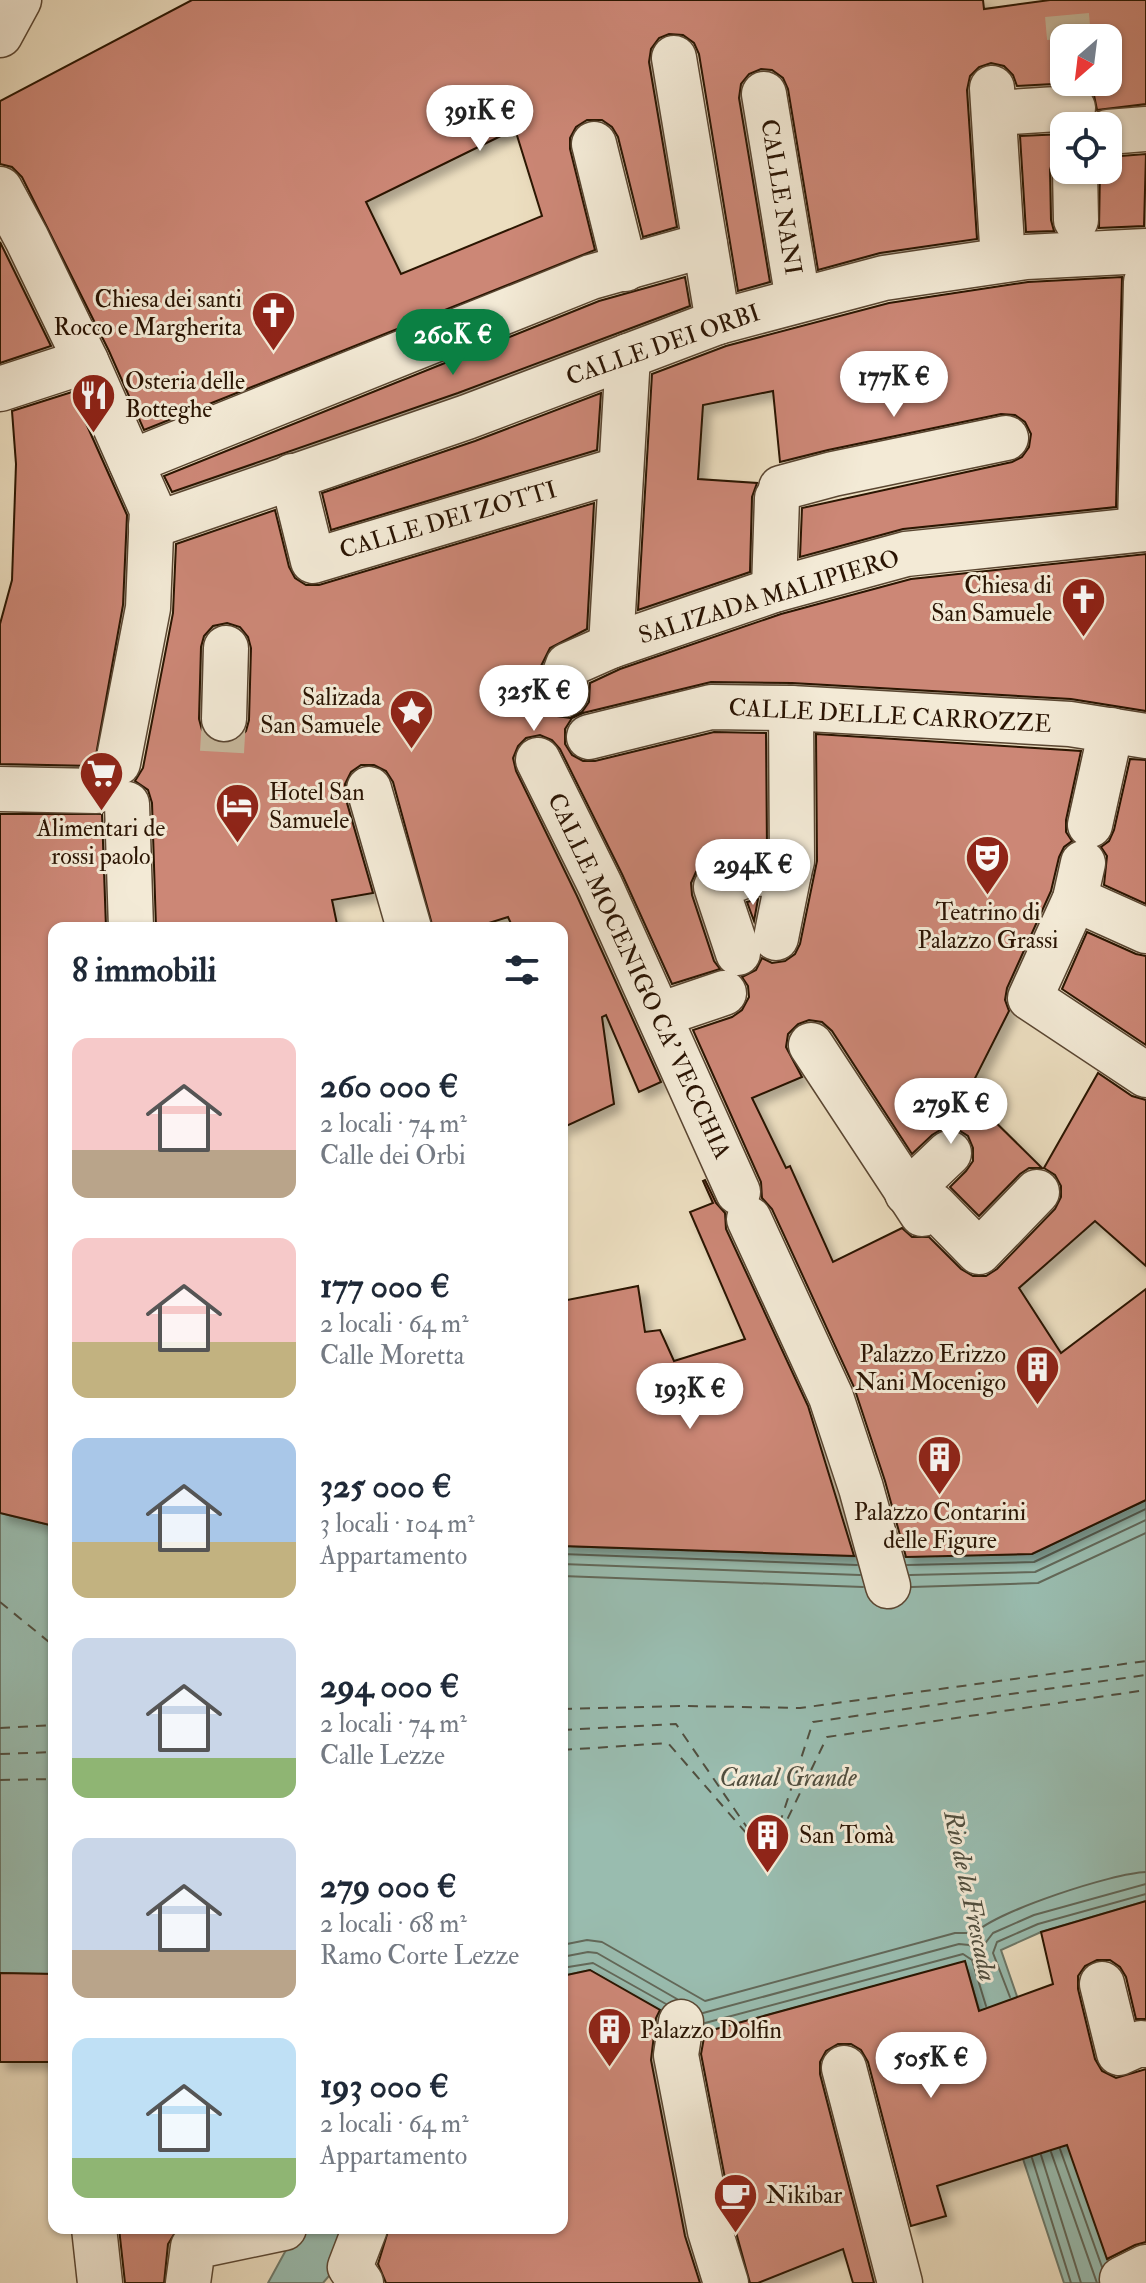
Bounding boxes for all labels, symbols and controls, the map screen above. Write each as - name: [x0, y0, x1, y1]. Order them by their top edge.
- north arrow: [1050, 24, 1122, 96]
- map controls: [1050, 24, 1122, 184]
- pin: 391K €: [415, 85, 545, 153]
- text: 391K €: [444, 95, 516, 127]
- button: locate: [1050, 112, 1122, 184]
- street label: CALLE NANI: [753, 117, 809, 277]
- place label: Chiesa dei santi Rocco e Margherita: [54, 284, 243, 343]
- church icon: Chiesa dei santi Rocco e Margherita: [249, 289, 297, 352]
- street label: CALLE DEI ORBI: [562, 297, 764, 393]
- pin: 260K €: [388, 309, 518, 377]
- text: 260K €: [414, 319, 492, 351]
- pin: 177K €: [829, 351, 959, 419]
- text: 177K €: [858, 361, 930, 393]
- place label: Osteria delle Botteghe: [125, 366, 245, 425]
- restaurant icon: Osteria delle Botteghe: [70, 371, 118, 434]
- street label: CALLE DEI ZOTTI: [336, 474, 560, 566]
- street label: SALIZADA MALIPIERO: [635, 543, 903, 651]
- place label: Chiesa di San Samuele: [931, 570, 1052, 629]
- church icon: Chiesa di San Samuele: [1059, 575, 1107, 638]
- pin: 325K €: [469, 665, 599, 733]
- text: 325K €: [497, 675, 571, 707]
- place label: Salizada San Samuele: [260, 682, 382, 741]
- place icon: Salizada San Samuele: [388, 687, 436, 750]
- street label: CALLE DELLE CARROZZE: [728, 692, 1052, 740]
- supermarket icon: Alimentari de rossi paolo: [77, 750, 125, 813]
- place label: Hotel San Samuele: [269, 777, 365, 836]
- hotel icon: Hotel San Samuele: [214, 782, 262, 845]
- street label: CALLE MOCENIGO CA' VECCHIA: [540, 788, 738, 1164]
- place label: Alimentari de rossi paolo: [36, 813, 165, 872]
- theatre icon: Teatrino di Palazzo Grassi: [964, 834, 1012, 897]
- pin: 294K €: [688, 839, 818, 907]
- text: 294K €: [713, 849, 793, 881]
- place label: Teatrino di Palazzo Grassi: [918, 897, 1059, 956]
- icon: filters: [500, 948, 544, 992]
- text: 8 immobili: [72, 949, 217, 992]
- text: 260 000 €: [320, 1065, 458, 1108]
- icon: home: [136, 1070, 232, 1166]
- pin: 279K €: [886, 1078, 1016, 1146]
- text: 279K €: [912, 1088, 990, 1120]
- text: 2 locali · 74 m²: [320, 1108, 467, 1140]
- text: Calle dei Orbi: [320, 1140, 466, 1172]
- text: 177 000 €: [320, 1265, 450, 1308]
- icon: home: [136, 1270, 232, 1366]
- text: 2 locali · 64 m²: [320, 1308, 469, 1340]
- place label: Palazzo Erizzo Nani Mocenigo: [855, 1339, 1006, 1398]
- text: Calle Moretta: [320, 1340, 464, 1372]
- building icon: Palazzo Erizzo Nani Mocenigo: [1013, 1344, 1061, 1407]
- pin: 193K €: [625, 1363, 755, 1431]
- text: 193K €: [654, 1373, 726, 1405]
- building icon: Palazzo Contarini delle Figure: [916, 1434, 964, 1497]
- text: 325 000 €: [320, 1465, 452, 1508]
- icon: home: [136, 1470, 232, 1566]
- place label: Palazzo Contarini delle Figure: [854, 1497, 1026, 1556]
- text: 3 locali · 104 m²: [320, 1508, 475, 1540]
- text: Appartamento: [320, 1540, 467, 1572]
- text: 294 000 €: [320, 1665, 460, 1708]
- icon: home: [136, 1670, 232, 1766]
- text: 2 locali · 74 m²: [320, 1708, 467, 1740]
- text: Calle Lezze: [320, 1740, 445, 1772]
- water label: Canal Grande: [719, 1762, 857, 1794]
- water label: Rio de la Frescada: [936, 1807, 1004, 1984]
- building icon: San Tomà: [744, 1811, 792, 1874]
- place label: San Tomà: [799, 1820, 896, 1851]
- text: 279 000 €: [320, 1865, 457, 1908]
- icon: home: [136, 1870, 232, 1966]
- text: 2 locali · 68 m²: [320, 1908, 467, 1940]
- text: Ramo Corte Lezze: [320, 1940, 519, 1972]
- building icon: Palazzo Dolfin: [585, 2006, 633, 2069]
- place label: Palazzo Dolfin: [640, 2015, 782, 2046]
- pin: 505K €: [866, 2032, 996, 2100]
- text: 505K €: [894, 2042, 968, 2074]
- text: 193 000 €: [320, 2065, 449, 2108]
- icon: home: [136, 2070, 232, 2166]
- text: 2 locali · 64 m²: [320, 2108, 469, 2140]
- text: Appartamento: [320, 2140, 467, 2172]
- cafe icon: Nikibar: [711, 2171, 759, 2234]
- place label: Nikibar: [766, 2180, 842, 2211]

